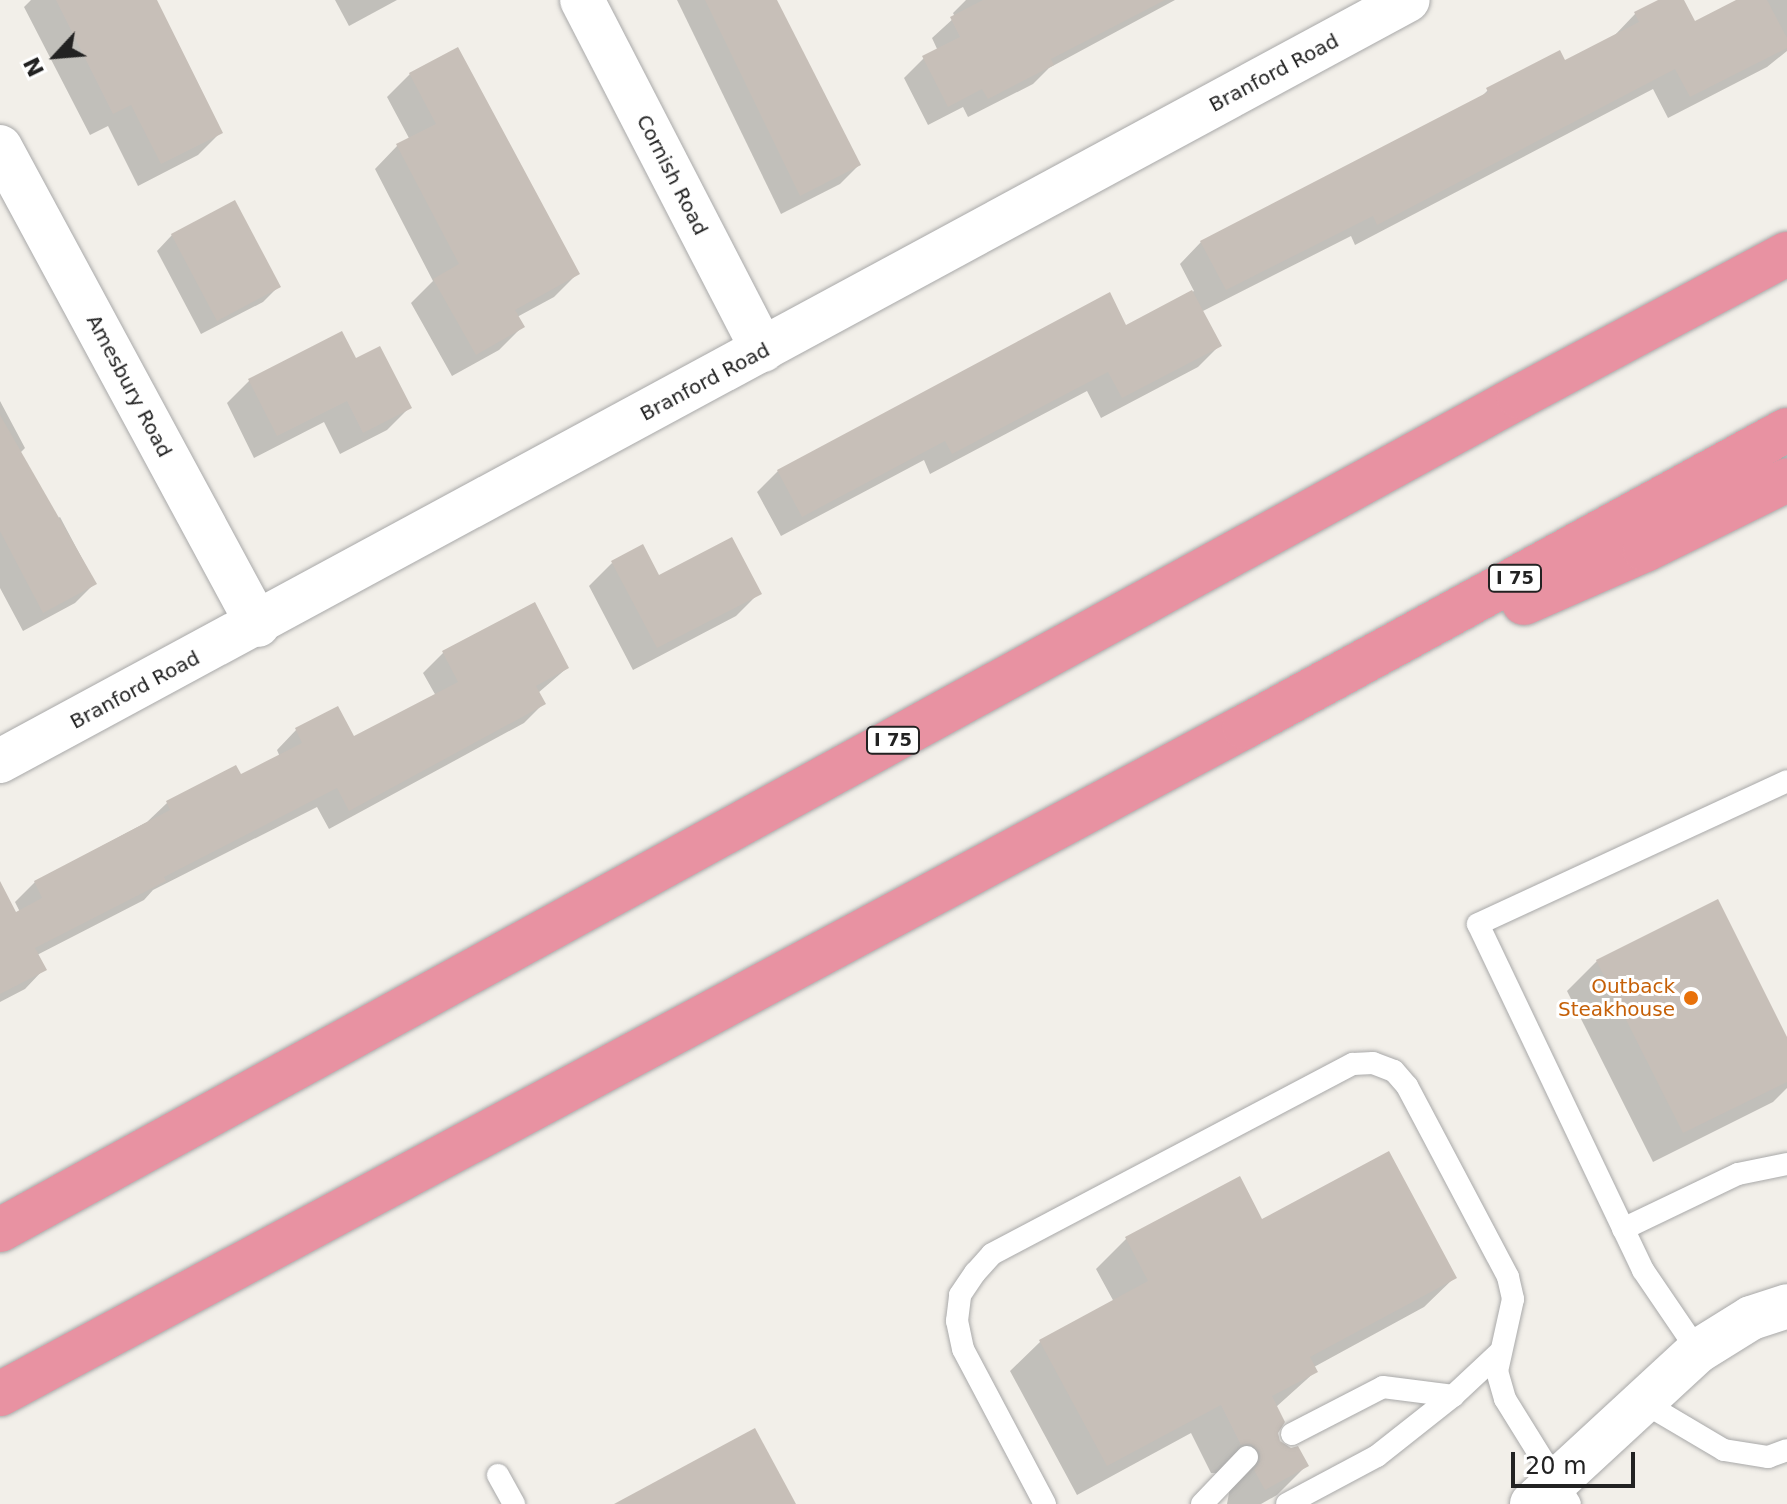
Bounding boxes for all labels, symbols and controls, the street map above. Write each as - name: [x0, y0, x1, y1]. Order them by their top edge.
- north arrow: [16, 16, 96, 96]
- street label: Branford Road: [1205, 29, 1343, 117]
- text: N: [19, 53, 49, 81]
- street label: Cornish Road: [631, 111, 713, 239]
- street label: Amesbury Road: [81, 311, 177, 461]
- street label: Branford Road: [636, 338, 774, 426]
- road number: I 75: [1487, 564, 1543, 592]
- street label: Branford Road: [66, 646, 204, 734]
- road number: I 75: [865, 726, 921, 754]
- place label: Outback Steakhouse: [1558, 974, 1675, 1021]
- marker: Outback Steakhouse: [1682, 989, 1700, 1007]
- scale bar: [1515, 1436, 1639, 1486]
- text: 20 m: [1525, 1452, 1587, 1480]

